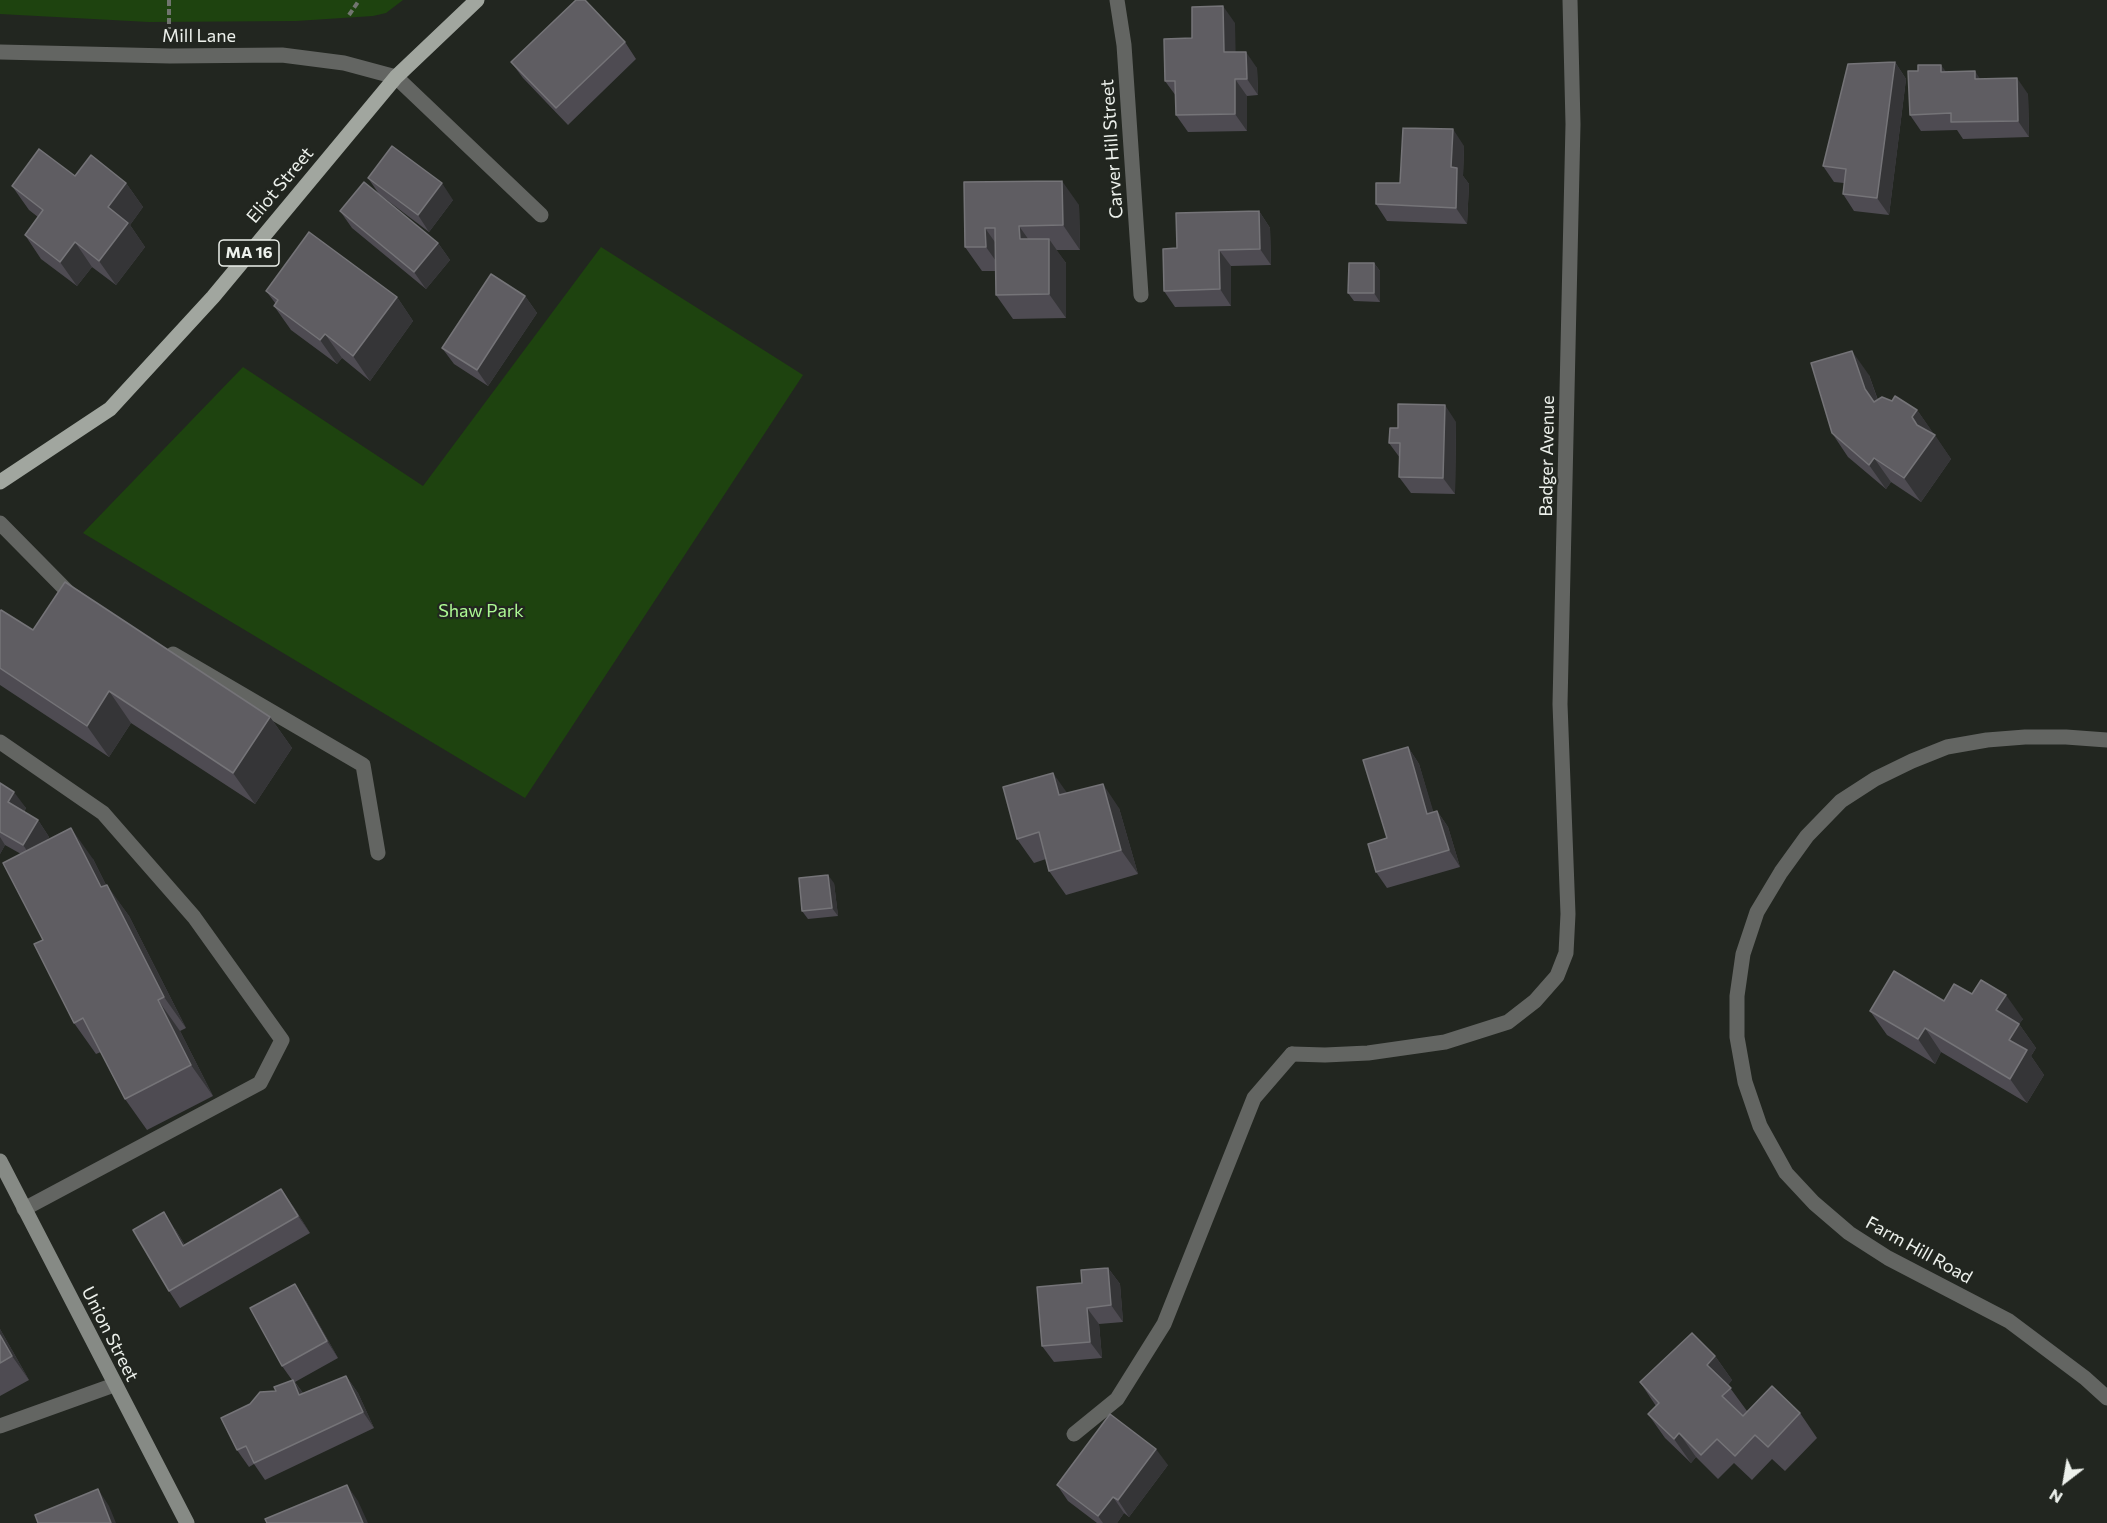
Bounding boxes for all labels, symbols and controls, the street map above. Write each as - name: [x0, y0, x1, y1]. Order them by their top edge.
- street label: Mill Lane: [162, 25, 236, 47]
- street label: Carver Hill Street: [1096, 79, 1128, 219]
- street label: Eliot Street: [242, 143, 318, 227]
- road number: MA 16: [219, 240, 279, 266]
- street label: Badger Avenue: [1535, 395, 1559, 517]
- park label: Shaw Park: [438, 600, 524, 622]
- street label: Farm Hill Road: [1862, 1212, 1976, 1288]
- street label: Union Street: [77, 1283, 143, 1385]
- north arrow: [2035, 1451, 2095, 1511]
- text: N: [2045, 1486, 2066, 1508]

